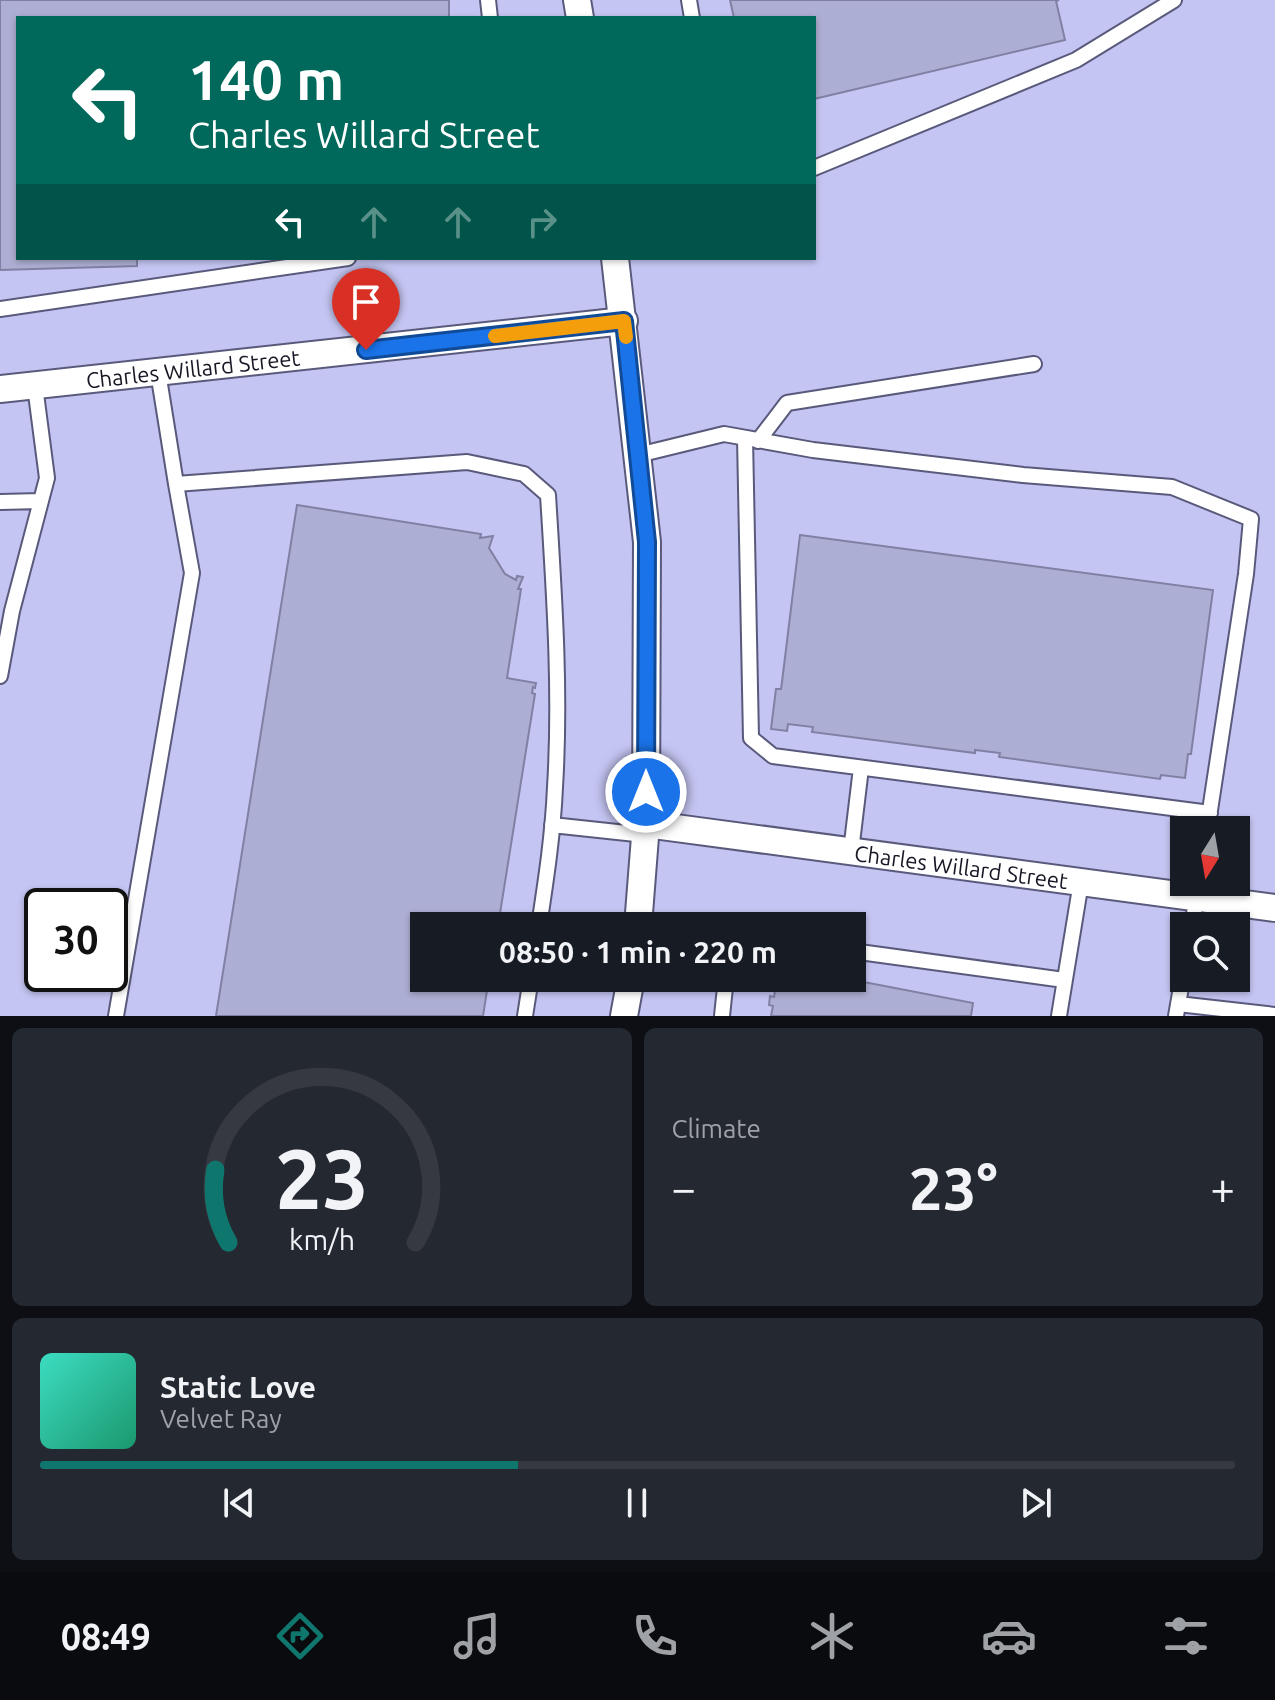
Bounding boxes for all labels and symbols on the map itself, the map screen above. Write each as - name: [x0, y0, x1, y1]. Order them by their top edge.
- pin: [332, 268, 400, 350]
- street label: Charles Willard Street: [85, 344, 301, 392]
- position arrow: [604, 750, 688, 834]
- north arrow: [1170, 816, 1250, 896]
- street label: Charles Willard Street: [853, 839, 1070, 893]
- speed limit sign: 30: [24, 888, 128, 992]

